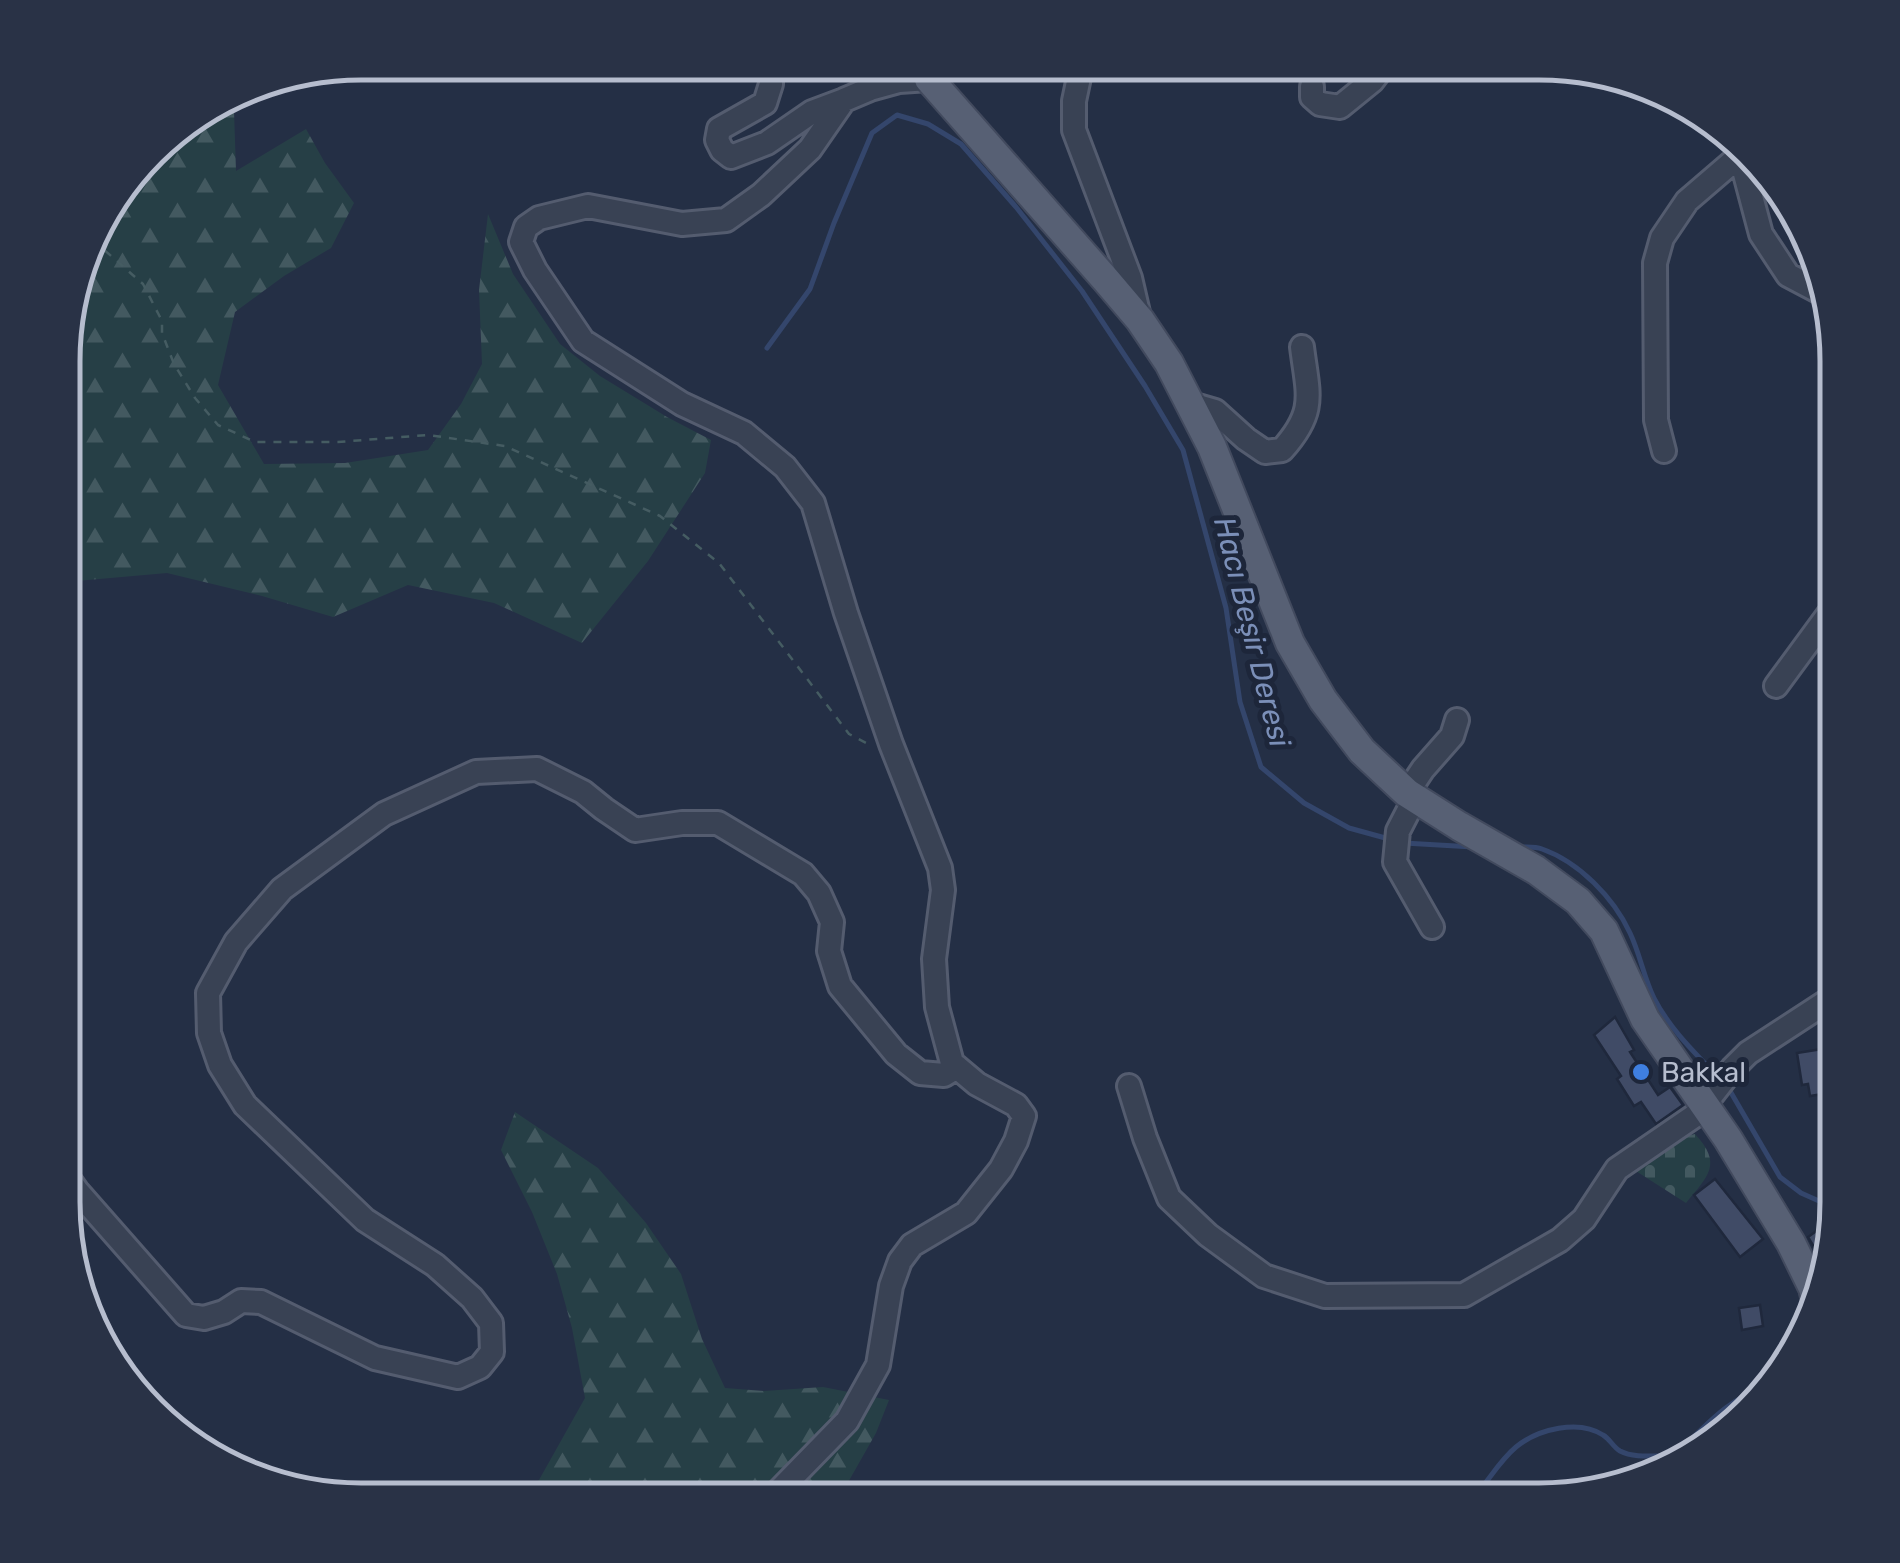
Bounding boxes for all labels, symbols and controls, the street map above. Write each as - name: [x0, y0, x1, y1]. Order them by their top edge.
- water label: Hacı Beşir Deresi: [1206, 513, 1298, 752]
- place label: Bakkal: [1661, 1056, 1746, 1089]
- marker: Bakkal: [1630, 1061, 1652, 1083]

